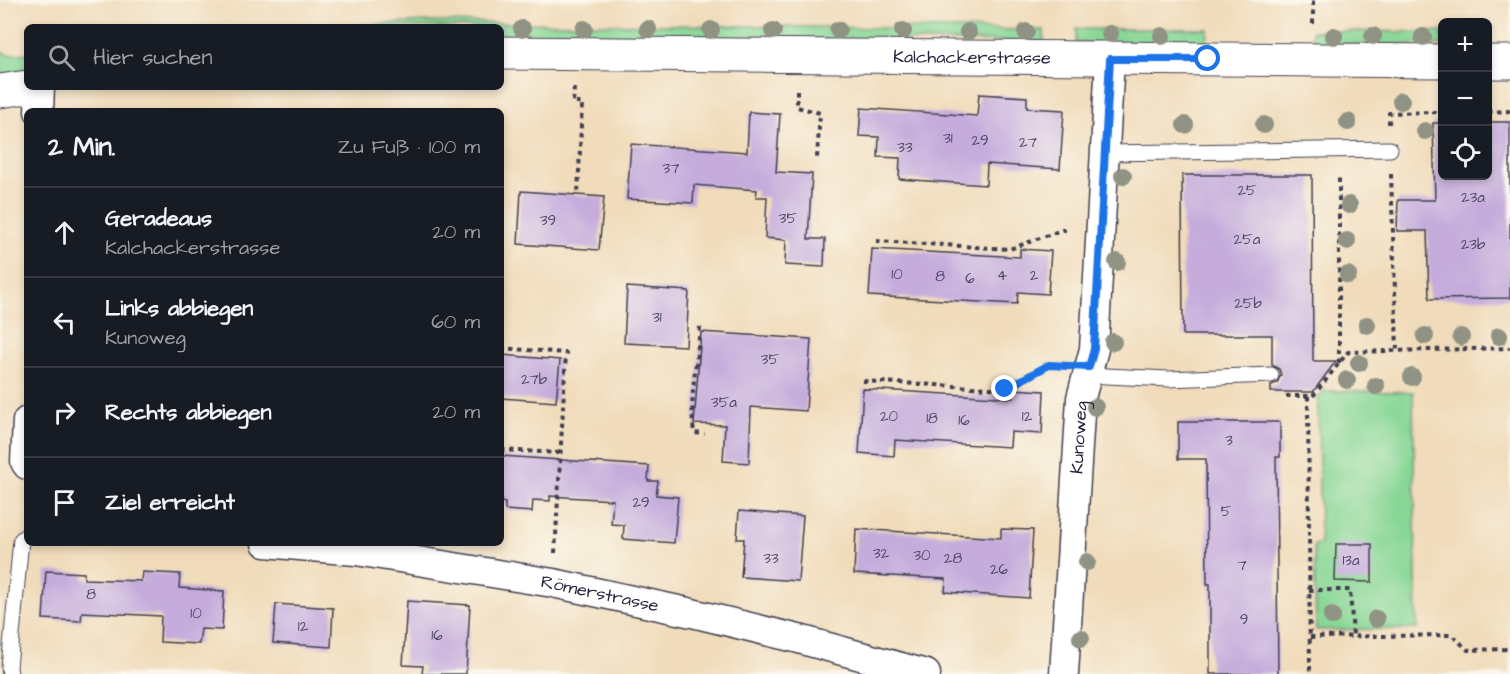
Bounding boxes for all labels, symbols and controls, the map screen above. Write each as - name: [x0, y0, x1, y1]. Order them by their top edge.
- map controls: [1438, 18, 1492, 180]
- button: +: [1438, 18, 1492, 72]
- search box: [24, 24, 504, 90]
- icon: search: [45, 41, 78, 74]
- text: Hier suchen: [93, 42, 212, 73]
- street label: Kalchackerstrasse: [893, 44, 1051, 71]
- route start: [1194, 45, 1220, 71]
- button: −: [1438, 72, 1492, 126]
- button: locate: [1438, 126, 1492, 180]
- house number: 31: [943, 128, 953, 149]
- text: 2 Min.: [48, 129, 115, 165]
- house number: 29: [971, 130, 989, 151]
- house number: 27: [1019, 132, 1037, 153]
- text: Zu Fuß · 100 m: [338, 133, 480, 161]
- house number: 33: [897, 137, 913, 158]
- house number: 37: [663, 158, 679, 179]
- house number: 25: [1237, 180, 1257, 201]
- house number: 23a: [1461, 187, 1485, 208]
- text: Geradeaus: [105, 203, 212, 234]
- house number: 35: [779, 208, 797, 229]
- house number: 39: [540, 210, 556, 231]
- icon: ahead: [48, 216, 81, 249]
- text: 20 m: [432, 218, 480, 246]
- house number: 25a: [1234, 229, 1261, 250]
- text: Kalchackerstrasse: [105, 234, 280, 262]
- house number: 23b: [1461, 234, 1486, 255]
- house number: 10: [891, 264, 903, 285]
- house number: 4: [997, 265, 1007, 286]
- house number: 2: [1030, 265, 1039, 286]
- house number: 8: [935, 266, 945, 287]
- house number: 6: [965, 268, 975, 289]
- text: Links abbiegen: [105, 293, 253, 324]
- house number: 25b: [1234, 293, 1262, 314]
- icon: left: [48, 306, 81, 339]
- house number: 31: [652, 307, 662, 328]
- text: 60 m: [431, 308, 480, 336]
- text: Kunoweg: [105, 324, 186, 352]
- house number: 35: [761, 349, 779, 370]
- house number: 27b: [521, 369, 548, 390]
- route end: [991, 375, 1017, 401]
- house number: 35a: [711, 392, 737, 413]
- icon: right: [48, 396, 81, 429]
- text: Rechts abbiegen: [105, 397, 272, 428]
- text: 20 m: [432, 398, 480, 426]
- street label: Kunoweg: [1064, 400, 1095, 475]
- house number: 20: [880, 406, 899, 427]
- house number: 12: [1022, 406, 1033, 427]
- house number: 18: [926, 408, 938, 429]
- house number: 16: [958, 410, 970, 431]
- house number: 3: [1225, 430, 1233, 451]
- icon: arrive: [48, 486, 81, 519]
- text: Ziel erreicht: [105, 487, 235, 518]
- house number: 29: [632, 492, 650, 513]
- house number: 5: [1221, 501, 1232, 522]
- house number: 32: [873, 543, 890, 564]
- house number: 30: [913, 545, 931, 566]
- house number: 33: [763, 548, 779, 569]
- house number: 28: [944, 548, 962, 569]
- house number: 13a: [1342, 550, 1360, 571]
- house number: 7: [1237, 555, 1247, 576]
- house number: 26: [990, 559, 1009, 580]
- street label: Römerstrasse: [539, 569, 661, 619]
- house number: 8: [86, 584, 96, 605]
- house number: 10: [190, 603, 202, 624]
- house number: 9: [1240, 609, 1248, 630]
- house number: 12: [298, 616, 309, 637]
- house number: 16: [431, 625, 443, 646]

